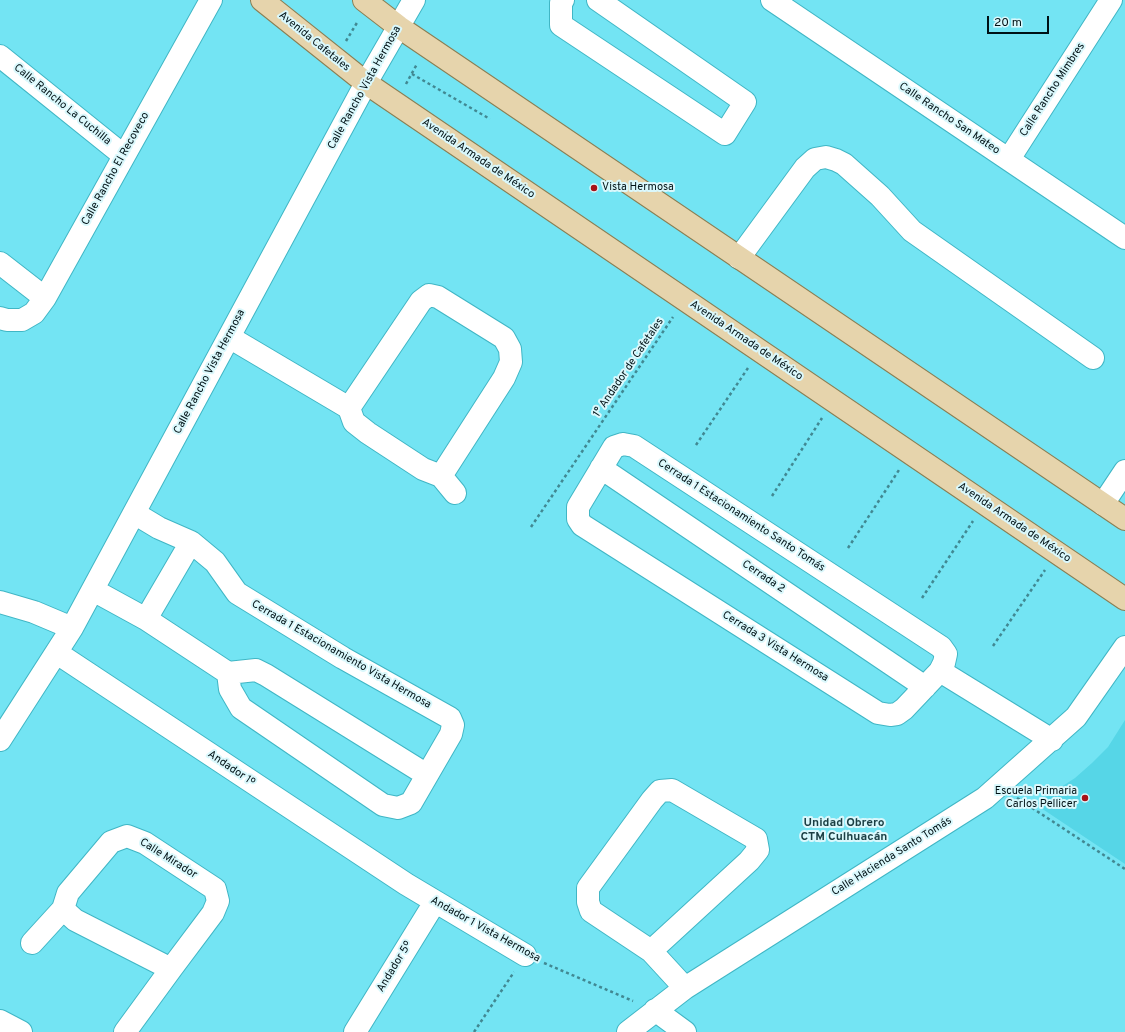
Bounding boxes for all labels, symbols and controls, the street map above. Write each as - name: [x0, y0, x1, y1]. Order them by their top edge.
- scale bar: [989, 8, 1051, 34]
- street label: Avenida Cafetales: [276, 9, 352, 75]
- text: 20 m: [994, 15, 1022, 31]
- street label: Calle Rancho Vista Hermosa: [326, 24, 404, 152]
- street label: Calle Rancho Mimbres: [1018, 41, 1088, 139]
- street label: Calle Rancho La Cuchilla: [11, 62, 113, 148]
- street label: Calle Rancho San Mateo: [896, 80, 1002, 158]
- street label: Calle Rancho El Recoveco: [79, 110, 153, 228]
- street label: Avenida Armada de México: [419, 116, 537, 202]
- place label: Vista Hermosa: [602, 181, 674, 195]
- marker: Vista Hermosa: [589, 183, 599, 193]
- street label: Avenida Armada de México: [687, 298, 805, 384]
- street label: Calle Rancho Vista Hermosa: [172, 308, 248, 436]
- street label: 1° Andador de Cafetales: [591, 316, 667, 420]
- street label: Cerrada 1 Estacionamiento Santo Tomás: [655, 457, 827, 575]
- street label: Avenida Armada de México: [955, 480, 1073, 566]
- street label: Cerrada 2: [739, 558, 787, 596]
- street label: Cerrada 1 Estacionamiento Vista Hermosa: [249, 598, 433, 712]
- street label: Cerrada 3 Vista Hermosa: [719, 609, 831, 685]
- street label: Andador 1º: [205, 748, 257, 790]
- place label: Escuela Primaria Carlos Pellicer: [995, 785, 1077, 811]
- marker: Escuela Primaria Carlos Pellicer: [1080, 793, 1090, 803]
- street label: Calle Hacienda Santo Tomás: [830, 815, 954, 899]
- district label: Unidad Obrero CTM Culhuacán: [801, 817, 887, 845]
- street label: Calle Mirador: [137, 836, 199, 882]
- street label: Andador 1 Vista Hermosa: [428, 894, 542, 966]
- street label: Andador 5º: [375, 939, 415, 995]

